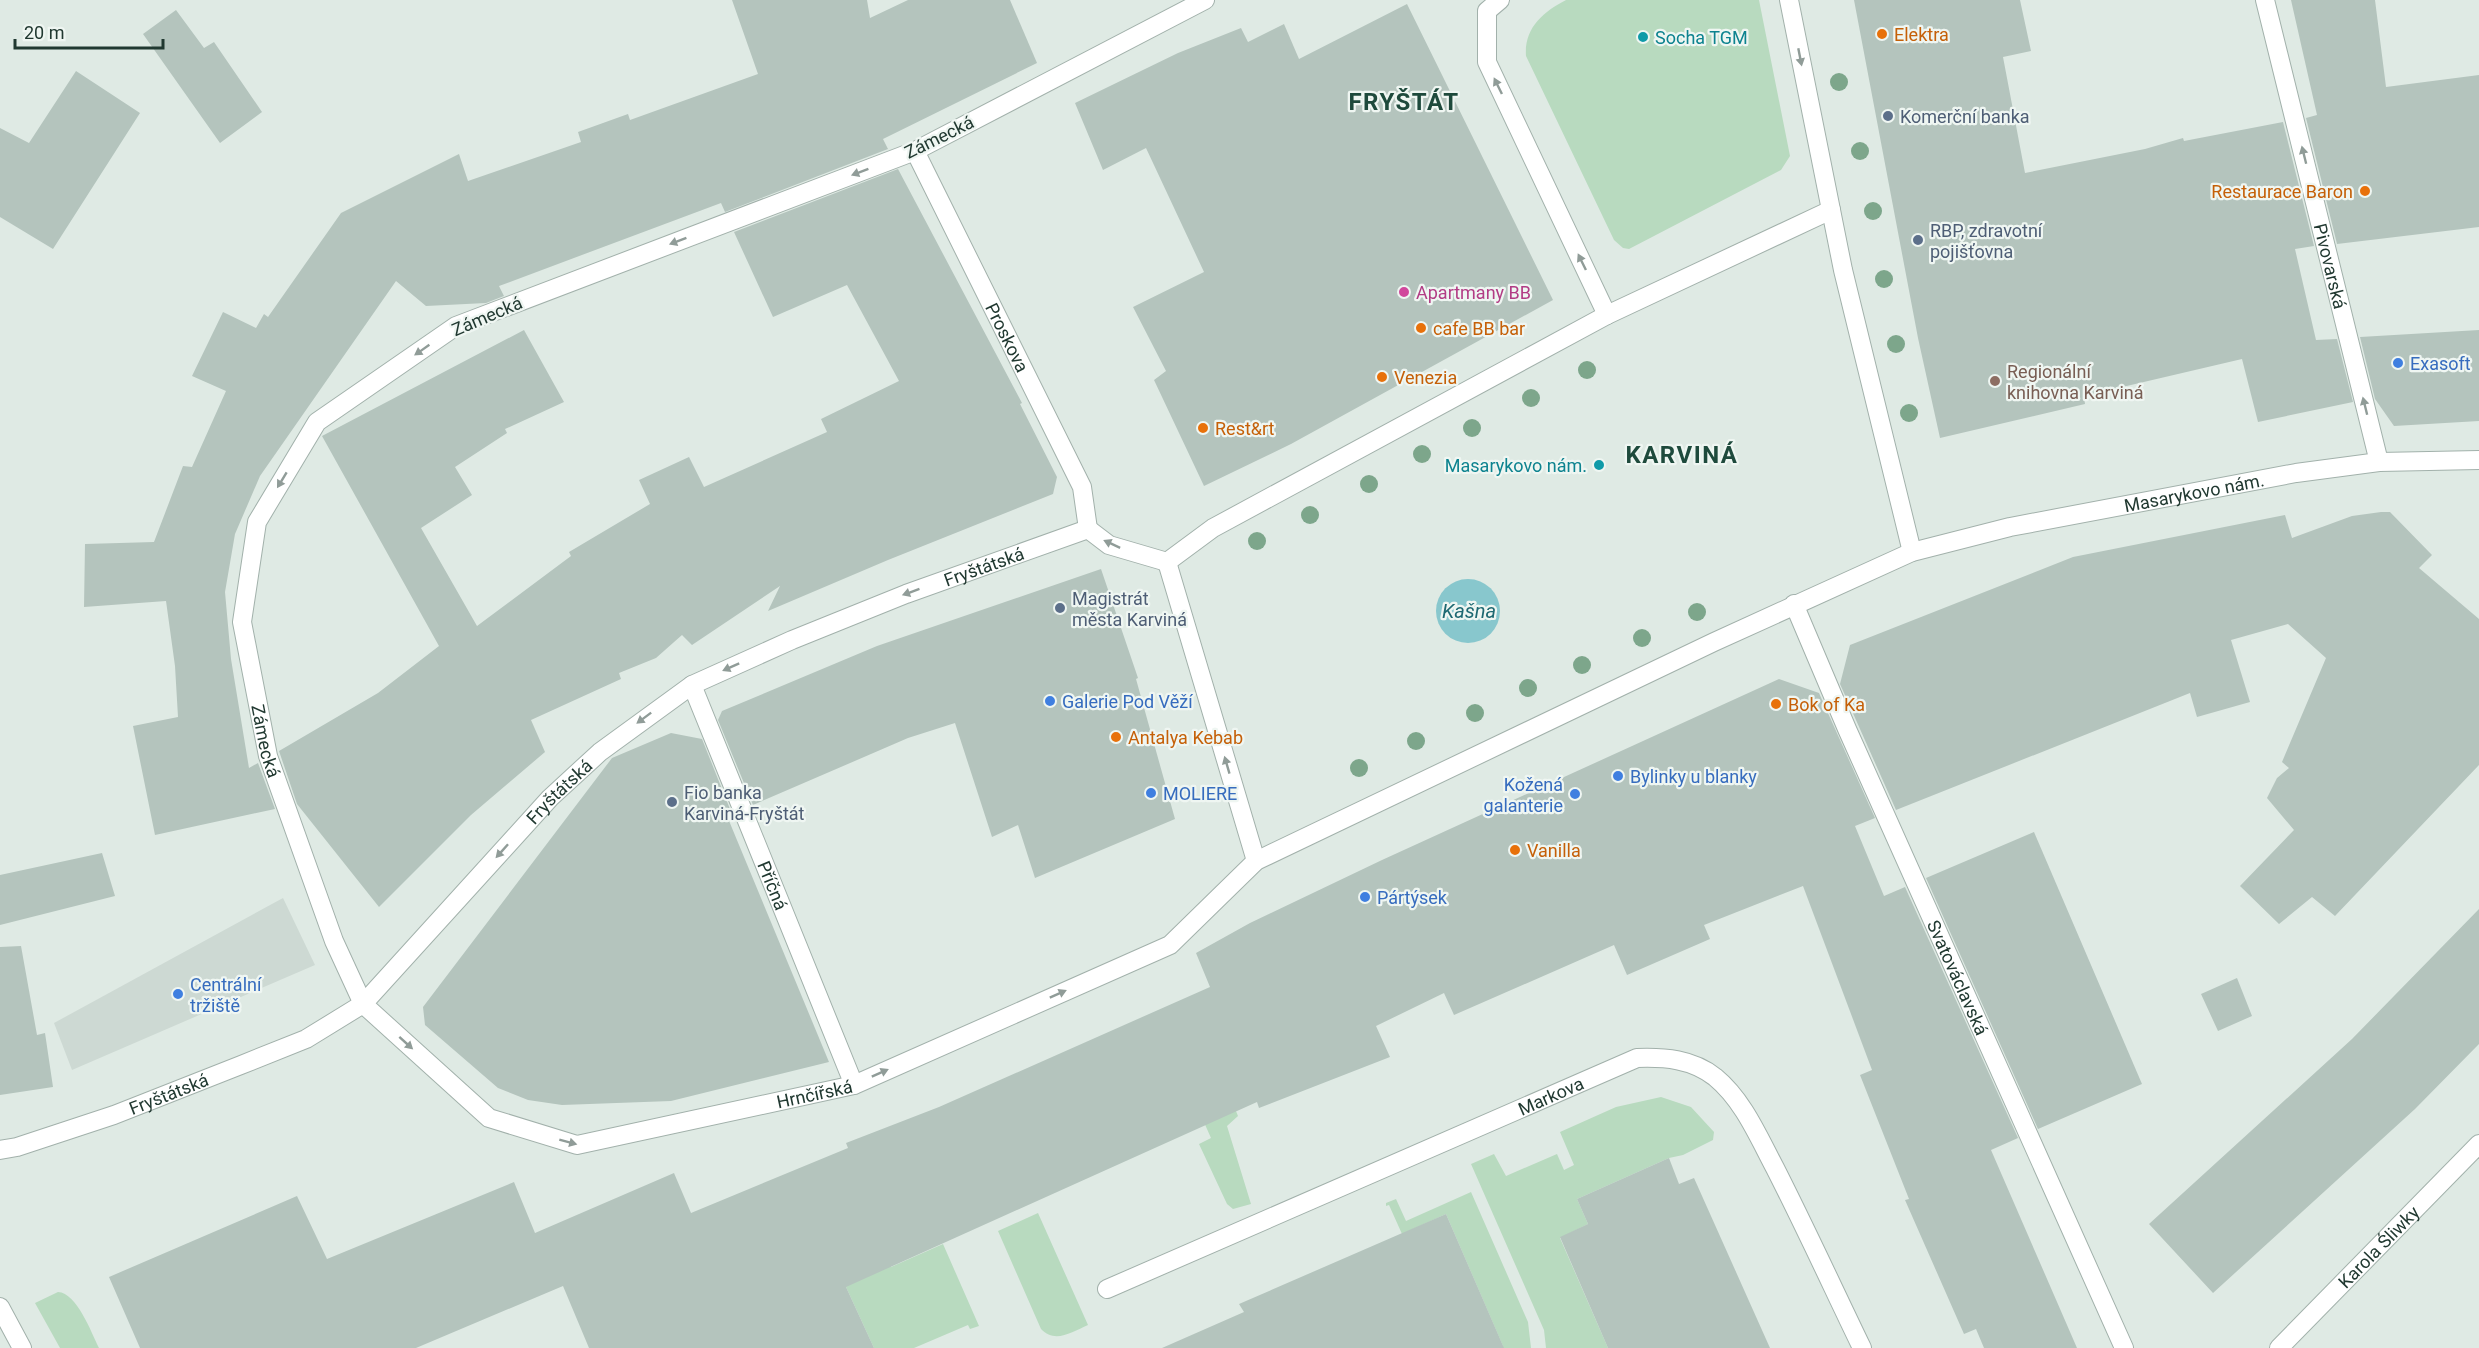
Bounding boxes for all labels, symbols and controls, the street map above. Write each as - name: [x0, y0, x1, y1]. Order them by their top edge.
- scale bar: [15, 12, 164, 50]
- text: 20 m: [24, 22, 64, 43]
- place label: Elektra: [1894, 24, 1949, 45]
- place label: Socha TGM: [1655, 27, 1748, 48]
- marker: Elektra: [1875, 27, 1889, 41]
- marker: Socha TGM: [1636, 30, 1650, 44]
- one-way arrow: [1796, 48, 1805, 67]
- one-way arrow: [1494, 77, 1504, 95]
- district label: FRYŠTÁT: [1348, 88, 1460, 116]
- place label: Komerční banka: [1900, 106, 2030, 127]
- marker: Komerční banka: [1881, 109, 1895, 123]
- street label: Zámecká: [901, 111, 977, 163]
- one-way arrow: [2298, 146, 2308, 164]
- one-way arrow: [851, 168, 869, 177]
- place label: Restaurace Baron: [2211, 181, 2353, 202]
- marker: Restaurace Baron: [2358, 184, 2372, 198]
- place label: RBP, zdravotní pojišťovna: [1930, 220, 2043, 262]
- street label: Pivovarská: [2310, 221, 2351, 311]
- marker: RBP, zdravotní pojišťovna: [1911, 233, 1925, 247]
- one-way arrow: [669, 237, 687, 247]
- one-way arrow: [1578, 254, 1587, 271]
- place label: Apartmany BB: [1416, 282, 1531, 303]
- marker: Apartmany BB: [1397, 285, 1411, 299]
- street label: Zámecká: [449, 292, 525, 340]
- street label: Proskova: [982, 299, 1034, 375]
- place label: cafe BB bar: [1433, 318, 1525, 339]
- marker: cafe BB bar: [1414, 321, 1428, 335]
- one-way arrow: [414, 344, 430, 356]
- place label: Exasoft: [2410, 353, 2471, 374]
- marker: Exasoft: [2391, 356, 2405, 370]
- place label: Regionální knihovna Karviná: [2007, 361, 2144, 403]
- place label: Venezia: [1394, 367, 1457, 388]
- marker: Venezia: [1375, 370, 1389, 384]
- marker: Regionální knihovna Karviná: [1988, 374, 2002, 388]
- one-way arrow: [2360, 396, 2370, 415]
- place label: Rest&rt: [1215, 418, 1275, 439]
- marker: Rest&rt: [1196, 421, 1210, 435]
- district label: KARVINÁ: [1625, 441, 1739, 469]
- place label: Masarykovo nám.: [1445, 455, 1587, 476]
- marker: Masarykovo nám.: [1592, 458, 1606, 472]
- street label: Masarykovo nám.: [2122, 469, 2266, 516]
- one-way arrow: [277, 472, 288, 488]
- one-way arrow: [1102, 539, 1120, 549]
- street label: Fryštátská: [941, 542, 1027, 590]
- one-way arrow: [902, 587, 920, 597]
- place label: Magistrát města Karviná: [1072, 588, 1187, 630]
- water label: Kašna: [1442, 599, 1496, 623]
- marker: Magistrát města Karviná: [1053, 601, 1067, 615]
- one-way arrow: [722, 662, 740, 672]
- place label: Galerie Pod Věží: [1062, 691, 1193, 712]
- marker: Galerie Pod Věží: [1043, 694, 1057, 708]
- place label: Bok of Ka: [1788, 694, 1865, 715]
- marker: Bok of Ka: [1769, 697, 1783, 711]
- street label: Zámecká: [248, 702, 285, 780]
- one-way arrow: [636, 712, 652, 724]
- place label: Antalya Kebab: [1128, 727, 1243, 748]
- marker: Antalya Kebab: [1109, 730, 1123, 744]
- street label: Fryštátská: [522, 755, 596, 828]
- one-way arrow: [1222, 756, 1231, 774]
- place label: Bylinky u blanky: [1630, 766, 1757, 787]
- marker: Bylinky u blanky: [1611, 769, 1625, 783]
- place label: Kožená galanterie: [1484, 774, 1563, 816]
- place label: Fio banka Karviná-Fryštát: [684, 782, 805, 824]
- place label: MOLIERE: [1163, 783, 1237, 804]
- marker: MOLIERE: [1144, 786, 1158, 800]
- marker: Kožená galanterie: [1568, 787, 1582, 801]
- marker: Fio banka Karviná-Fryštát: [665, 795, 679, 809]
- place label: Vanilla: [1527, 840, 1581, 861]
- one-way arrow: [495, 843, 509, 858]
- marker: Vanilla: [1508, 843, 1522, 857]
- street label: Příčná: [754, 858, 792, 913]
- place label: Pártýsek: [1377, 887, 1448, 908]
- marker: Pártýsek: [1358, 890, 1372, 904]
- street label: Svatováclavská: [1923, 917, 1993, 1038]
- place label: Centrální tržiště: [190, 974, 262, 1016]
- marker: Centrální tržiště: [171, 987, 185, 1001]
- one-way arrow: [1050, 990, 1067, 999]
- one-way arrow: [398, 1036, 413, 1049]
- street label: Fryštátská: [126, 1068, 211, 1119]
- one-way arrow: [871, 1068, 889, 1078]
- street label: Markova: [1515, 1072, 1587, 1119]
- street label: Hrnčířská: [774, 1075, 854, 1112]
- one-way arrow: [559, 1138, 577, 1148]
- street label: Karola Śliwky: [2334, 1201, 2424, 1292]

